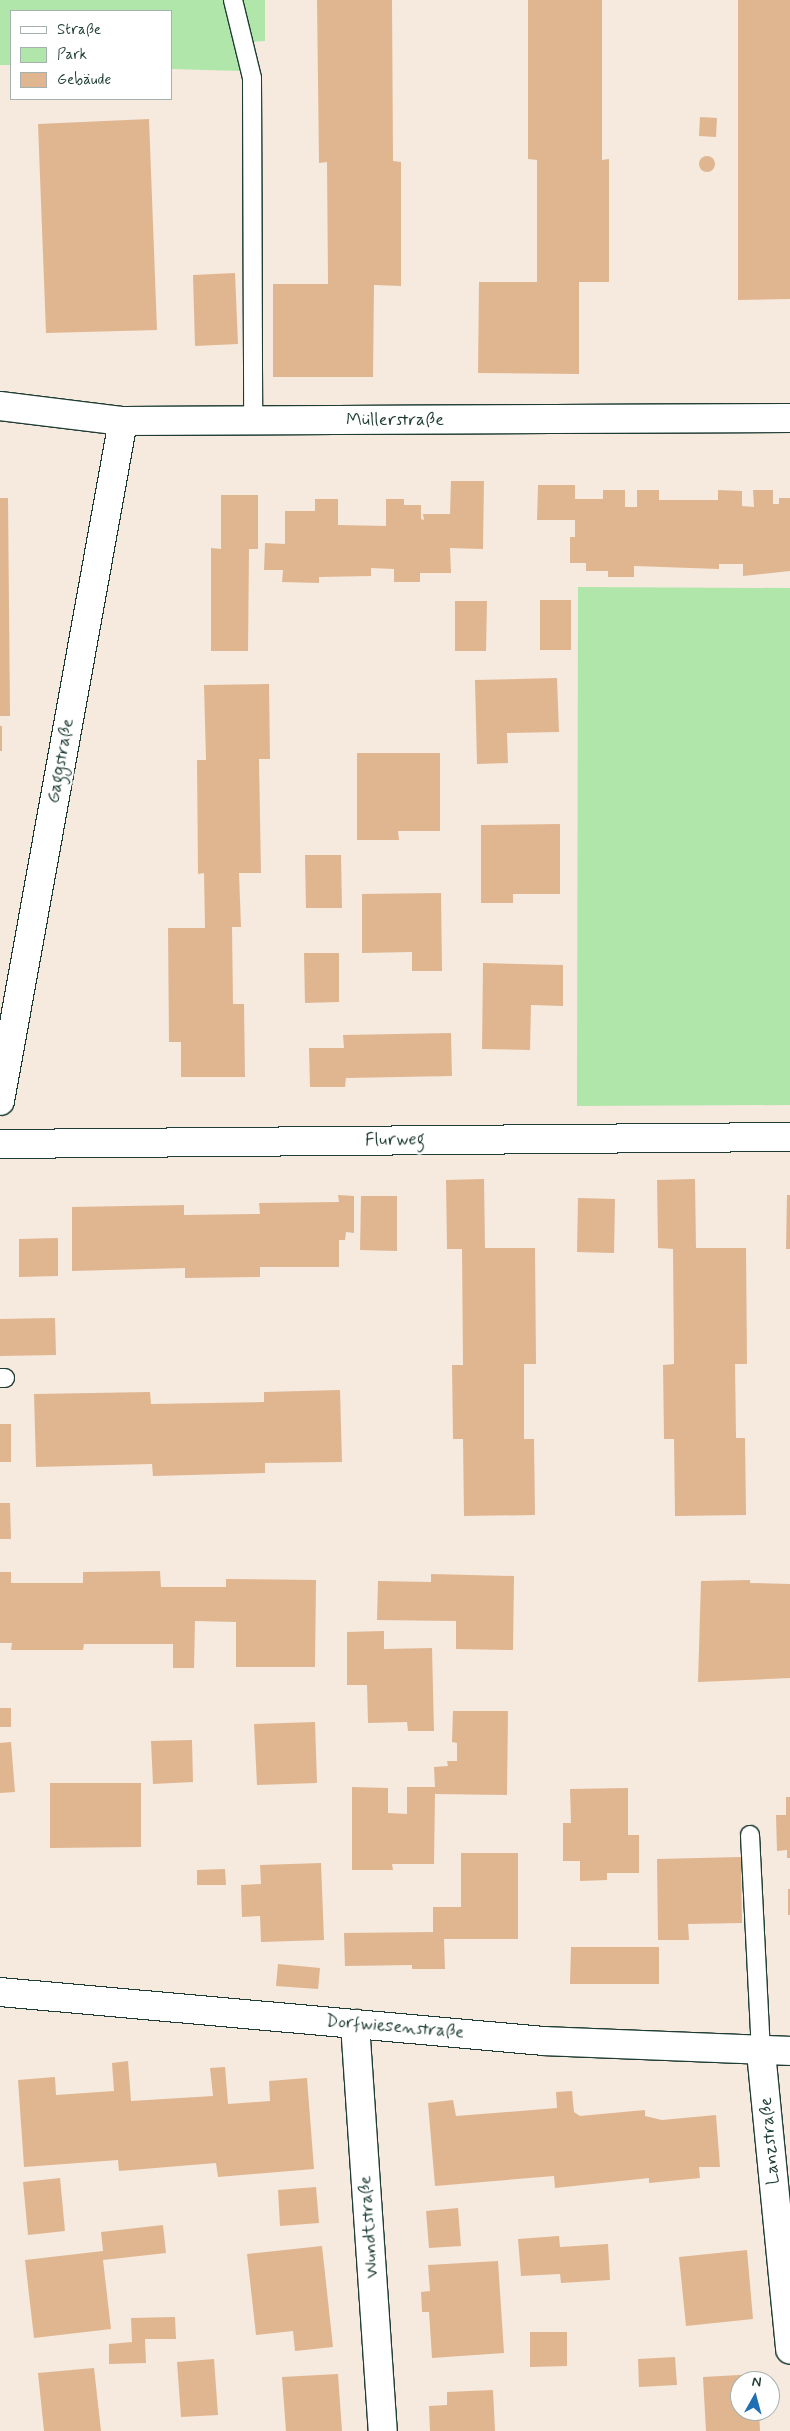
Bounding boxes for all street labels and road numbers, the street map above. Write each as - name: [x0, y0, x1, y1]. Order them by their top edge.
- street label: Müllerstraße: [346, 409, 444, 431]
- street label: Gaggstraße: [43, 717, 79, 805]
- street label: Flurweg: [365, 1129, 425, 1151]
- street label: Dorfwiesenstraße: [325, 2010, 465, 2044]
- street label: Lanzstraße: [755, 2096, 785, 2186]
- street label: Wundtstraße: [355, 2175, 383, 2279]

